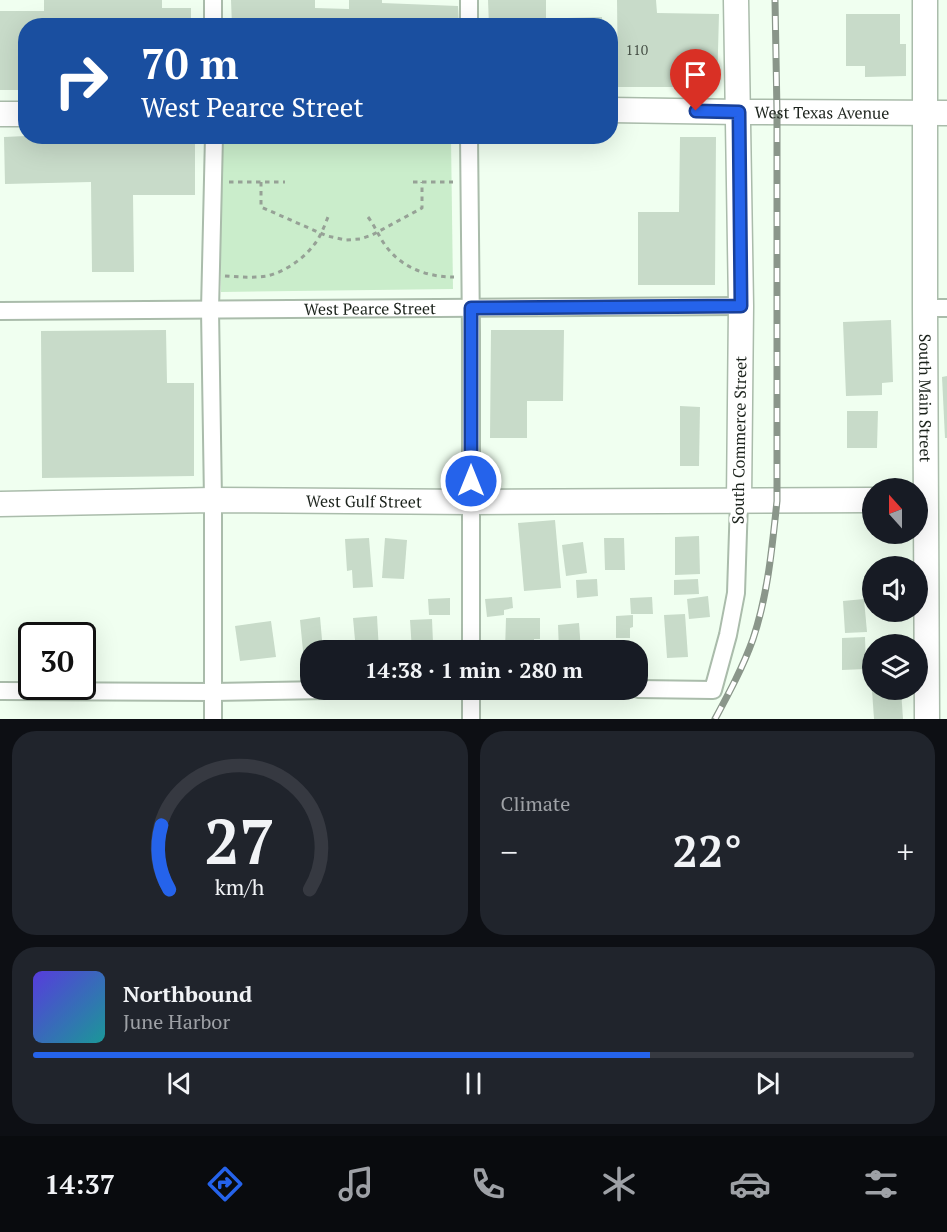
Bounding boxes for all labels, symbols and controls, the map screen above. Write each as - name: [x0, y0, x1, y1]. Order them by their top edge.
- text: 70 m: [141, 35, 239, 91]
- house number: 110: [626, 40, 648, 59]
- icon: right: [42, 42, 120, 120]
- pin: [670, 49, 721, 111]
- icon: arrive: [679, 58, 712, 91]
- text: West Pearce Street: [141, 89, 363, 125]
- street label: West Texas Avenue: [755, 101, 889, 124]
- street label: West Pearce Street: [304, 297, 436, 320]
- street label: South Main Street: [914, 334, 937, 463]
- street label: South Commerce Street: [727, 356, 751, 524]
- position arrow: [439, 449, 503, 513]
- north arrow: [862, 478, 928, 544]
- map controls: [862, 478, 928, 700]
- street label: West Gulf Street: [306, 490, 422, 513]
- button: sound: [862, 556, 928, 622]
- speed limit sign: 30: [18, 622, 96, 700]
- button: layers: [862, 634, 928, 700]
- text: 14:38 · 1 min · 280 m: [365, 655, 583, 684]
- text: Climate: [501, 790, 570, 817]
- text: 27: [204, 799, 275, 882]
- text: 22°: [673, 820, 742, 880]
- text: −: [501, 830, 518, 873]
- text: +: [896, 830, 914, 873]
- text: km/h: [215, 873, 265, 901]
- text: Northbound: [123, 979, 252, 1008]
- text: June Harbor: [123, 1008, 230, 1035]
- icon: previous: [163, 1067, 196, 1100]
- icon: pause: [457, 1067, 490, 1100]
- icon: next: [751, 1067, 784, 1100]
- icon: directions: [204, 1163, 246, 1205]
- icon: music: [335, 1163, 377, 1205]
- icon: phone: [467, 1163, 509, 1205]
- icon: climate: [598, 1163, 640, 1205]
- icon: car: [729, 1163, 771, 1205]
- icon: filters: [860, 1163, 902, 1205]
- text: 14:37: [45, 1166, 115, 1202]

